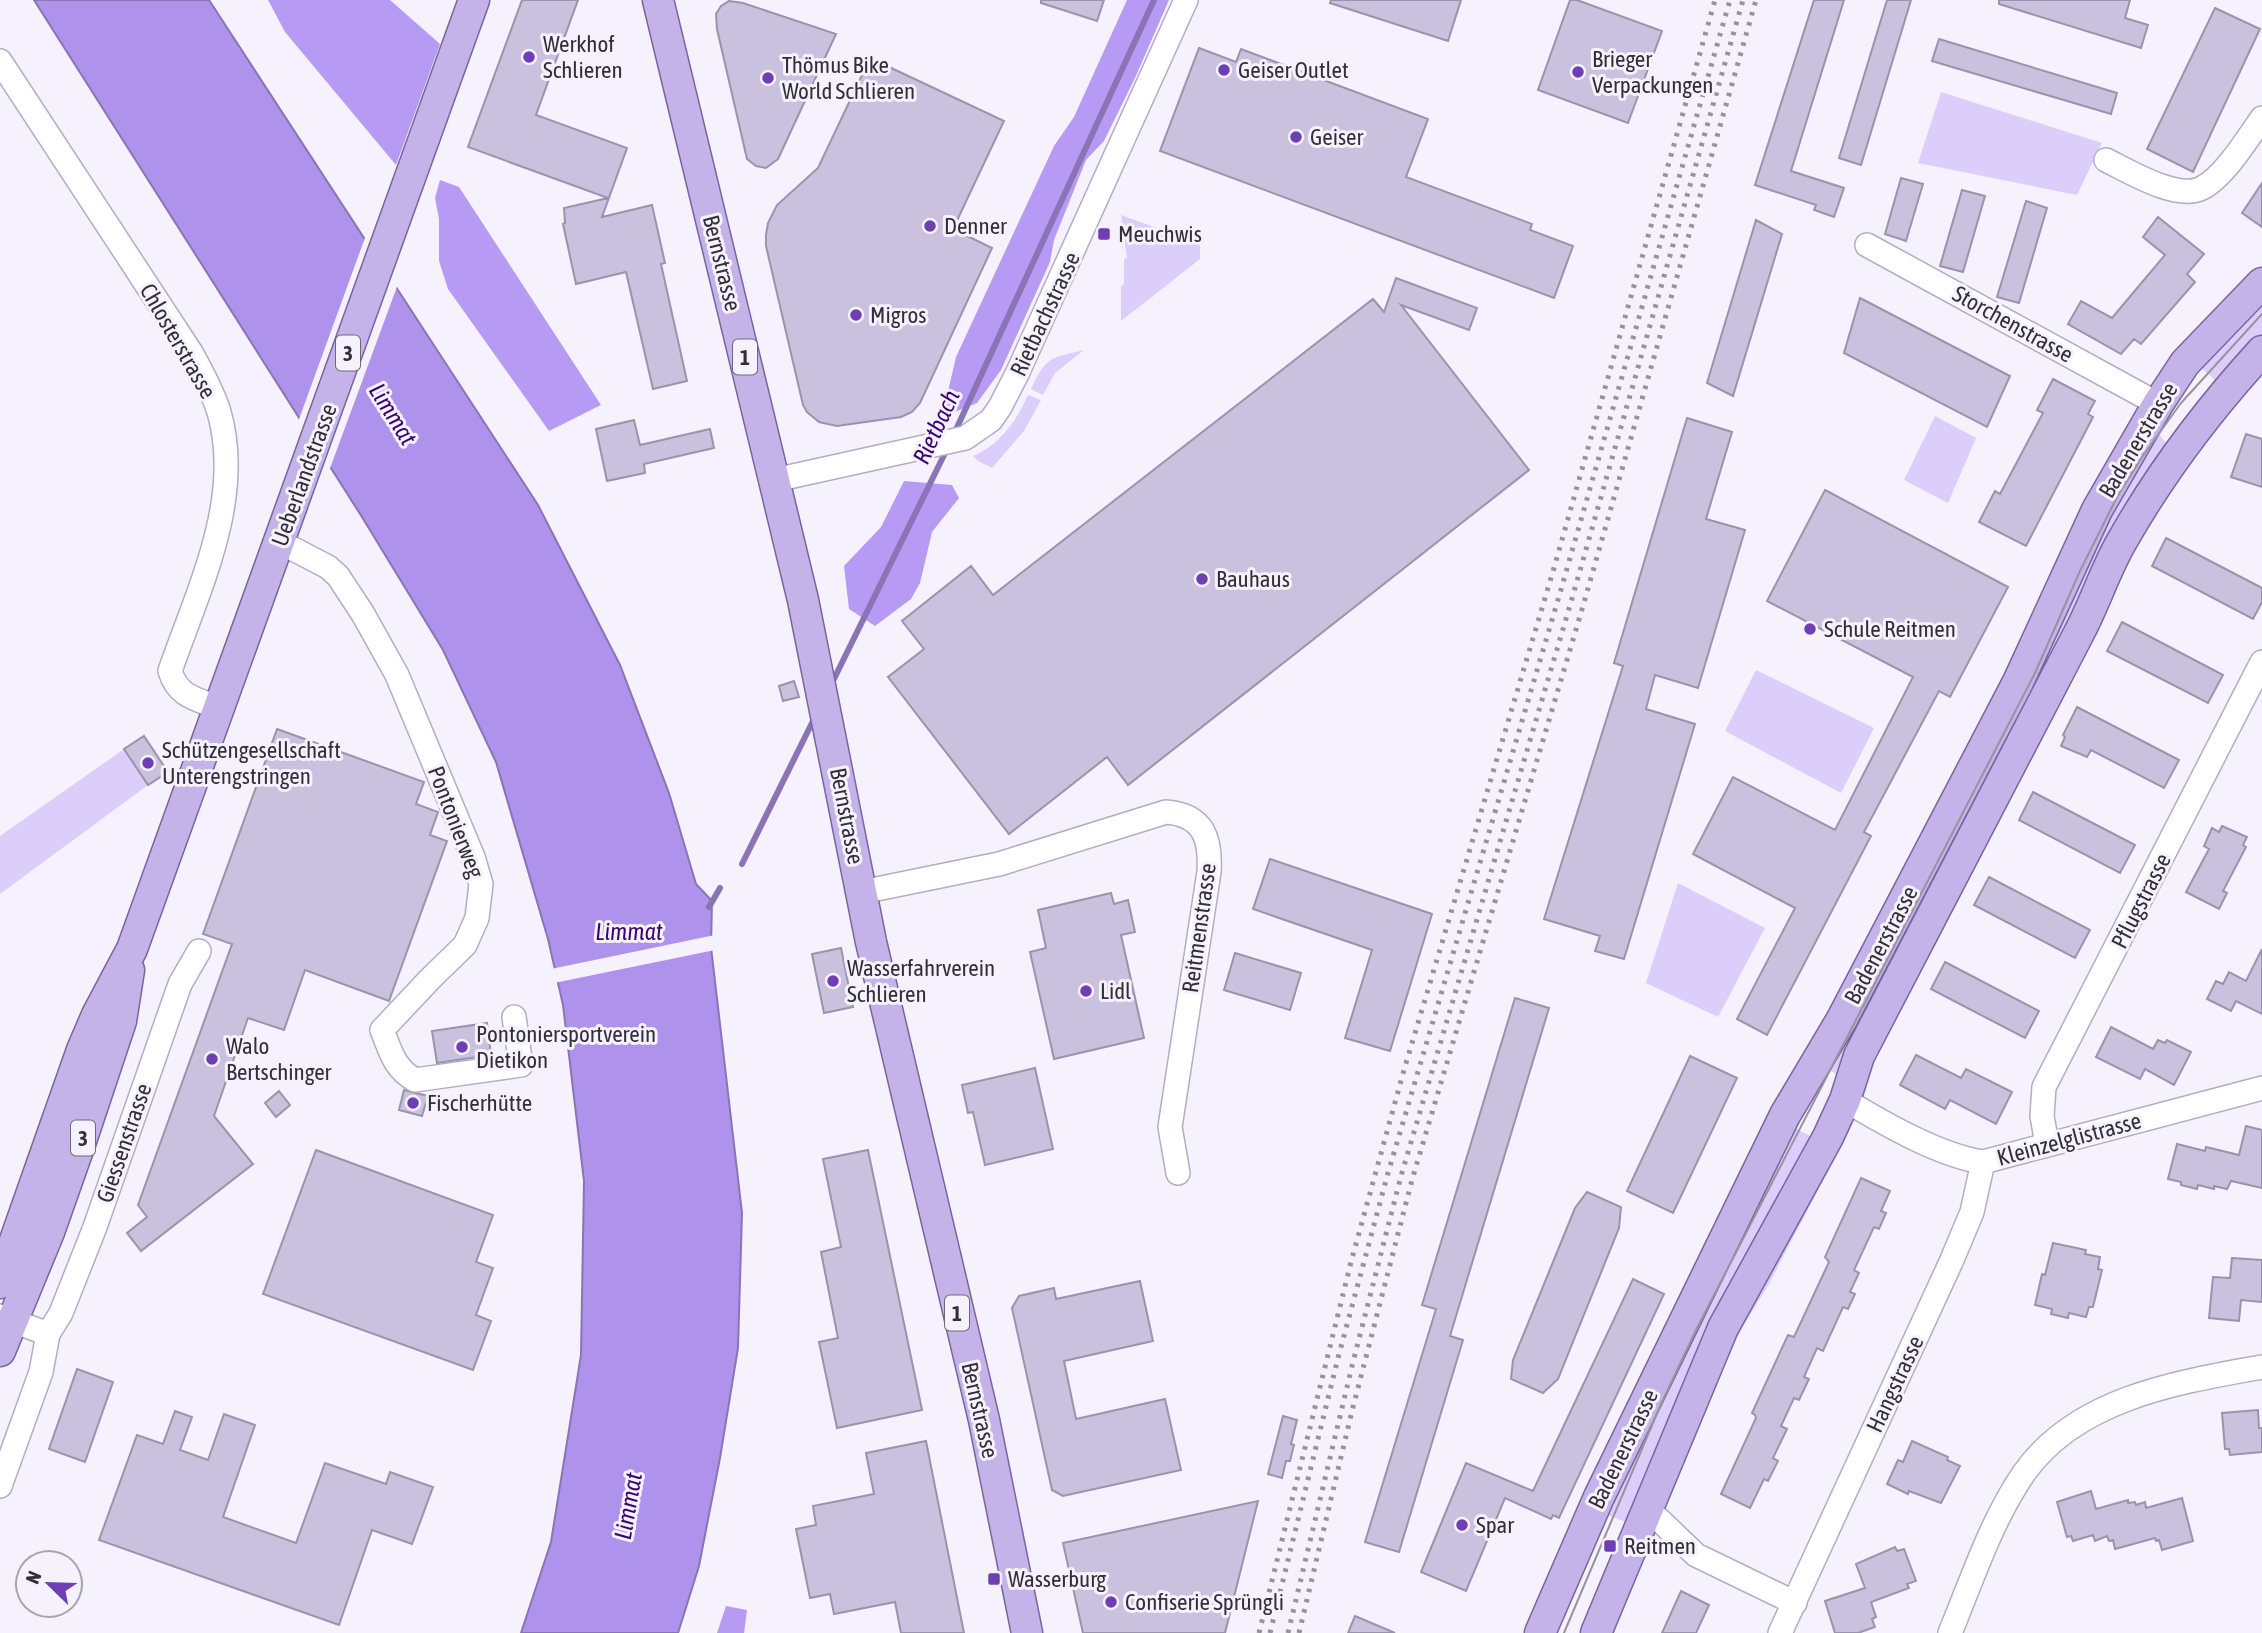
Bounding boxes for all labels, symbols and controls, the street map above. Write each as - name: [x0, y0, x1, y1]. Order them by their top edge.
- place label: Werkhof Schlieren: [543, 31, 623, 83]
- place label: Brieger Verpackungen: [1592, 46, 1713, 98]
- marker: Werkhof Schlieren: [521, 49, 537, 65]
- place label: Thömus Bike World Schlieren: [782, 52, 915, 104]
- place label: Geiser Outlet: [1238, 57, 1349, 83]
- marker: Geiser Outlet: [1216, 62, 1232, 78]
- marker: Brieger Verpackungen: [1570, 64, 1586, 80]
- marker: Thömus Bike World Schlieren: [760, 70, 776, 86]
- place label: Geiser: [1310, 124, 1364, 150]
- marker: Geiser: [1288, 129, 1304, 145]
- street label: Bernstrasse: [698, 212, 746, 314]
- place label: Denner: [944, 213, 1008, 239]
- marker: Denner: [922, 218, 938, 234]
- place label: Meuchwis: [1118, 221, 1202, 247]
- marker: Meuchwis: [1096, 226, 1112, 242]
- street label: Rietbachstrasse: [1005, 248, 1085, 380]
- street label: Chlosterstrasse: [135, 279, 221, 403]
- street label: Storchenstrasse: [1948, 280, 2078, 368]
- place label: Migros: [870, 302, 926, 328]
- marker: Migros: [848, 307, 864, 323]
- road number: 3: [336, 336, 360, 370]
- road number: 1: [733, 340, 757, 374]
- water label: Limmat: [364, 378, 422, 450]
- street label: Badenerstrasse: [2093, 378, 2183, 502]
- water label: Rietbach: [907, 385, 965, 468]
- street label: Ueberlandstrasse: [266, 400, 342, 550]
- place label: Bauhaus: [1216, 566, 1290, 592]
- marker: Bauhaus: [1194, 571, 1210, 587]
- place label: Schule Reitmen: [1824, 616, 1956, 642]
- marker: Schule Reitmen: [1802, 621, 1818, 637]
- place label: Schützengesellschaft Unterengstringen: [162, 737, 341, 789]
- marker: Schützengesellschaft Unterengstringen: [140, 755, 156, 771]
- street label: Pontonierweg: [423, 762, 489, 882]
- street label: Bernstrasse: [825, 766, 869, 866]
- street label: Pflugstrasse: [2106, 849, 2176, 953]
- street label: Reitmenstrasse: [1177, 862, 1221, 994]
- street label: Badenerstrasse: [1839, 882, 1923, 1008]
- water label: Limmat: [595, 918, 663, 945]
- place label: Wasserfahrverein Schlieren: [847, 955, 995, 1007]
- marker: Wasserfahrverein Schlieren: [825, 973, 841, 989]
- place label: Lidl: [1100, 978, 1131, 1004]
- marker: Lidl: [1078, 983, 1094, 999]
- place label: Pontoniersportverein Dietikon: [476, 1021, 656, 1073]
- place label: Walo Bertschinger: [226, 1033, 333, 1085]
- marker: Pontoniersportverein Dietikon: [454, 1039, 470, 1055]
- marker: Walo Bertschinger: [204, 1051, 220, 1067]
- street label: Giessenstrasse: [91, 1080, 157, 1206]
- place label: Fischerhütte: [427, 1090, 532, 1116]
- marker: Fischerhütte: [405, 1095, 421, 1111]
- street label: Kleinzelglistrasse: [1994, 1107, 2144, 1171]
- road number: 3: [71, 1120, 95, 1156]
- road number: 1: [945, 1296, 969, 1330]
- street label: Hangstrasse: [1861, 1332, 1929, 1436]
- street label: Bernstrasse: [956, 1359, 1004, 1461]
- street label: Badenerstrasse: [1583, 1385, 1663, 1513]
- water label: Limmat: [609, 1470, 647, 1542]
- place label: Spar: [1476, 1512, 1515, 1538]
- marker: Spar: [1454, 1517, 1470, 1533]
- place label: Reitmen: [1624, 1533, 1696, 1559]
- marker: Reitmen: [1602, 1538, 1618, 1554]
- north arrow: [14, 1549, 84, 1619]
- place label: Wasserburg: [1008, 1566, 1106, 1592]
- text: N: [21, 1568, 46, 1587]
- marker: Wasserburg: [986, 1571, 1002, 1587]
- place label: Confiserie Sprüngli: [1125, 1589, 1284, 1615]
- marker: Confiserie Sprüngli: [1103, 1594, 1119, 1610]

